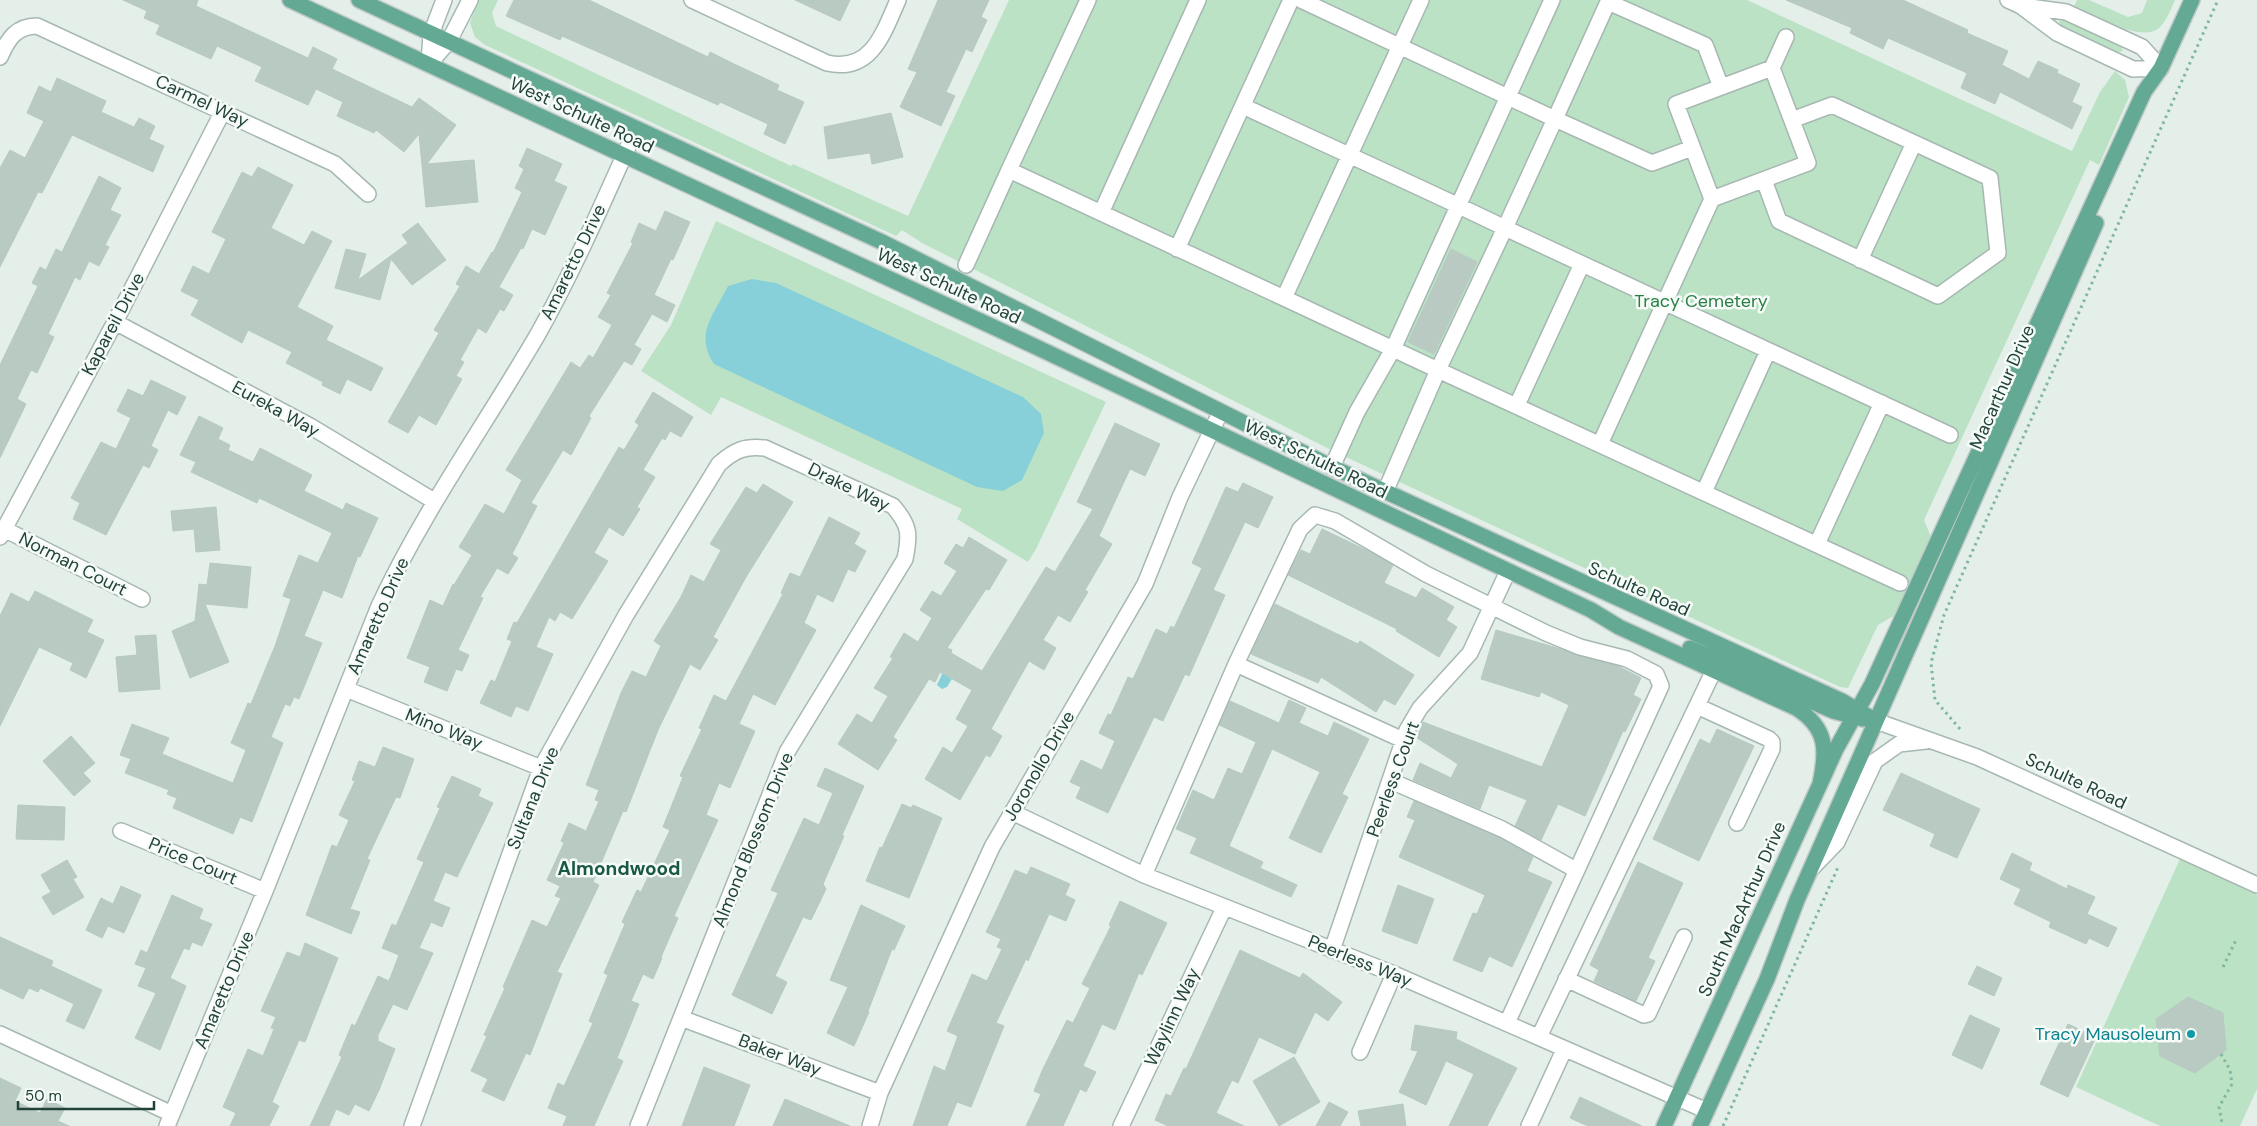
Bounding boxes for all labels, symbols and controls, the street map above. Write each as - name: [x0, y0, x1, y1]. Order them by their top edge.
- street label: Carmel Way: [151, 69, 253, 133]
- street label: West Schulte Road: [506, 71, 658, 159]
- street label: Amaretto Drive: [535, 200, 611, 324]
- street label: West Schulte Road: [873, 242, 1025, 330]
- street label: Kapareil Drive: [76, 268, 150, 380]
- park label: Tracy Cemetery: [1634, 289, 1768, 313]
- street label: Macarthur Drive: [1964, 321, 2040, 453]
- street label: Eureka Way: [228, 375, 324, 443]
- street label: West Schulte Road: [1240, 414, 1392, 504]
- street label: Drake Way: [804, 457, 894, 517]
- street label: Norman Court: [15, 526, 131, 602]
- street label: Amaretto Drive: [341, 554, 415, 678]
- street label: Schulte Road: [1584, 556, 1694, 622]
- street label: Mino Way: [402, 703, 486, 755]
- street label: Joronollo Drive: [998, 706, 1080, 826]
- street label: Peerless Court: [1361, 718, 1425, 840]
- street label: Sultana Drive: [501, 743, 565, 853]
- street label: Schulte Road: [2021, 747, 2131, 815]
- street label: Almond Blossom Drive: [707, 749, 799, 931]
- street label: South MacArthur Drive: [1693, 818, 1791, 1000]
- street label: Price Court: [145, 832, 241, 890]
- district label: Almondwood: [557, 856, 681, 881]
- street label: Amaretto Drive: [188, 927, 260, 1053]
- street label: Peerless Way: [1304, 929, 1416, 993]
- street label: Waylinn Way: [1139, 964, 1205, 1070]
- place label: Tracy Mausoleum: [2035, 1022, 2181, 1046]
- street label: Baker Way: [735, 1028, 825, 1082]
- marker: Tracy Mausoleum: [2185, 1028, 2197, 1040]
- scale bar: [18, 1078, 154, 1110]
- text: 50 m: [25, 1086, 62, 1106]

